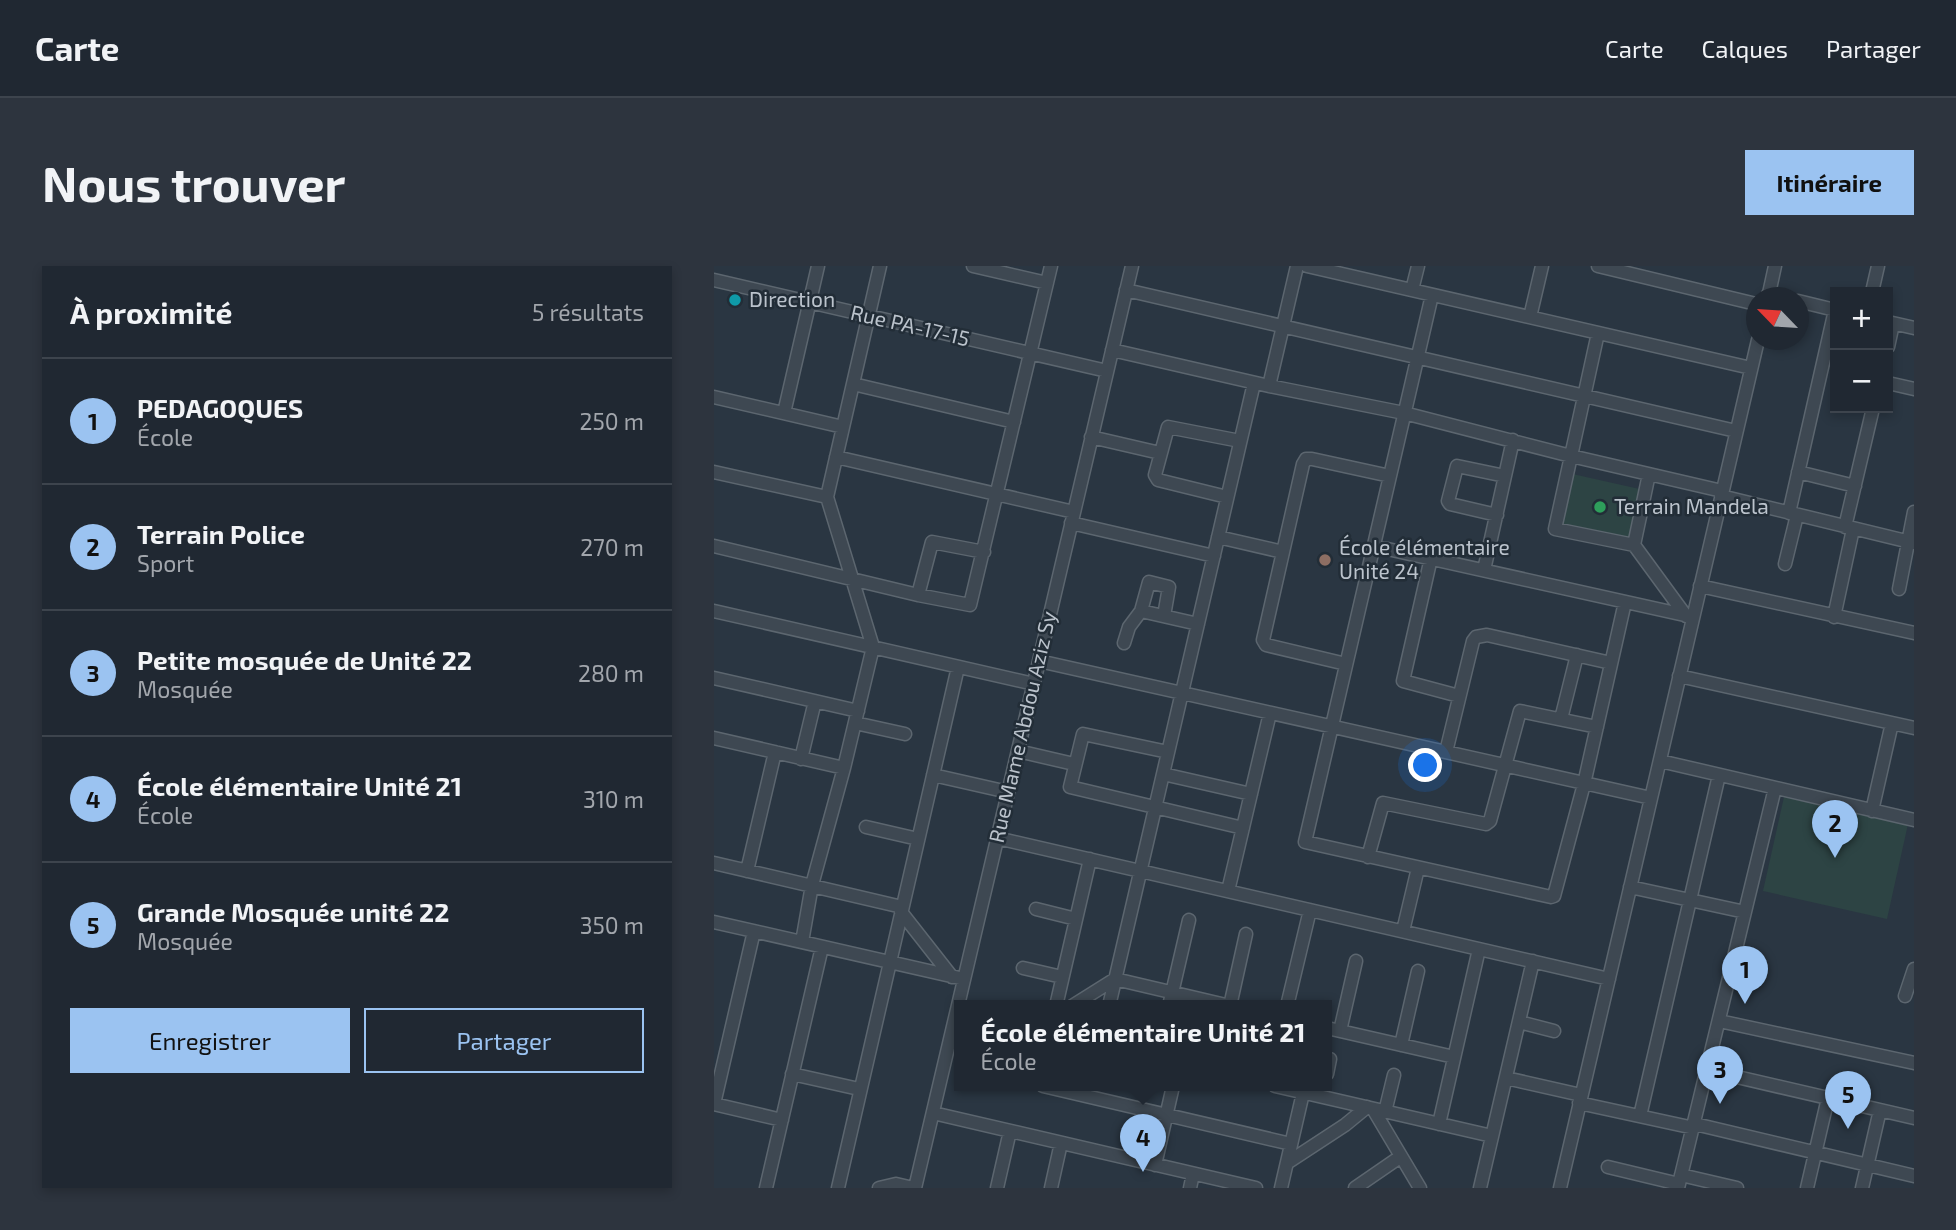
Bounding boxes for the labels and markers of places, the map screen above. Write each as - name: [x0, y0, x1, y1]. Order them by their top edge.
- place label: Direction: [749, 286, 835, 311]
- marker: Direction: [727, 292, 743, 308]
- place label: Terrain Mandela: [1614, 493, 1769, 518]
- marker: Terrain Mandela: [1592, 499, 1608, 515]
- place label: École élémentaire Unité 24: [1339, 534, 1510, 583]
- marker: École élémentaire Unité 24: [1317, 552, 1333, 568]
- pin: 2: [1812, 800, 1858, 858]
- pin: 1: [1722, 946, 1768, 1004]
- pin: 3: [1697, 1046, 1743, 1104]
- pin: 5: [1825, 1071, 1871, 1129]
- pin: 4: [1120, 1114, 1166, 1172]

